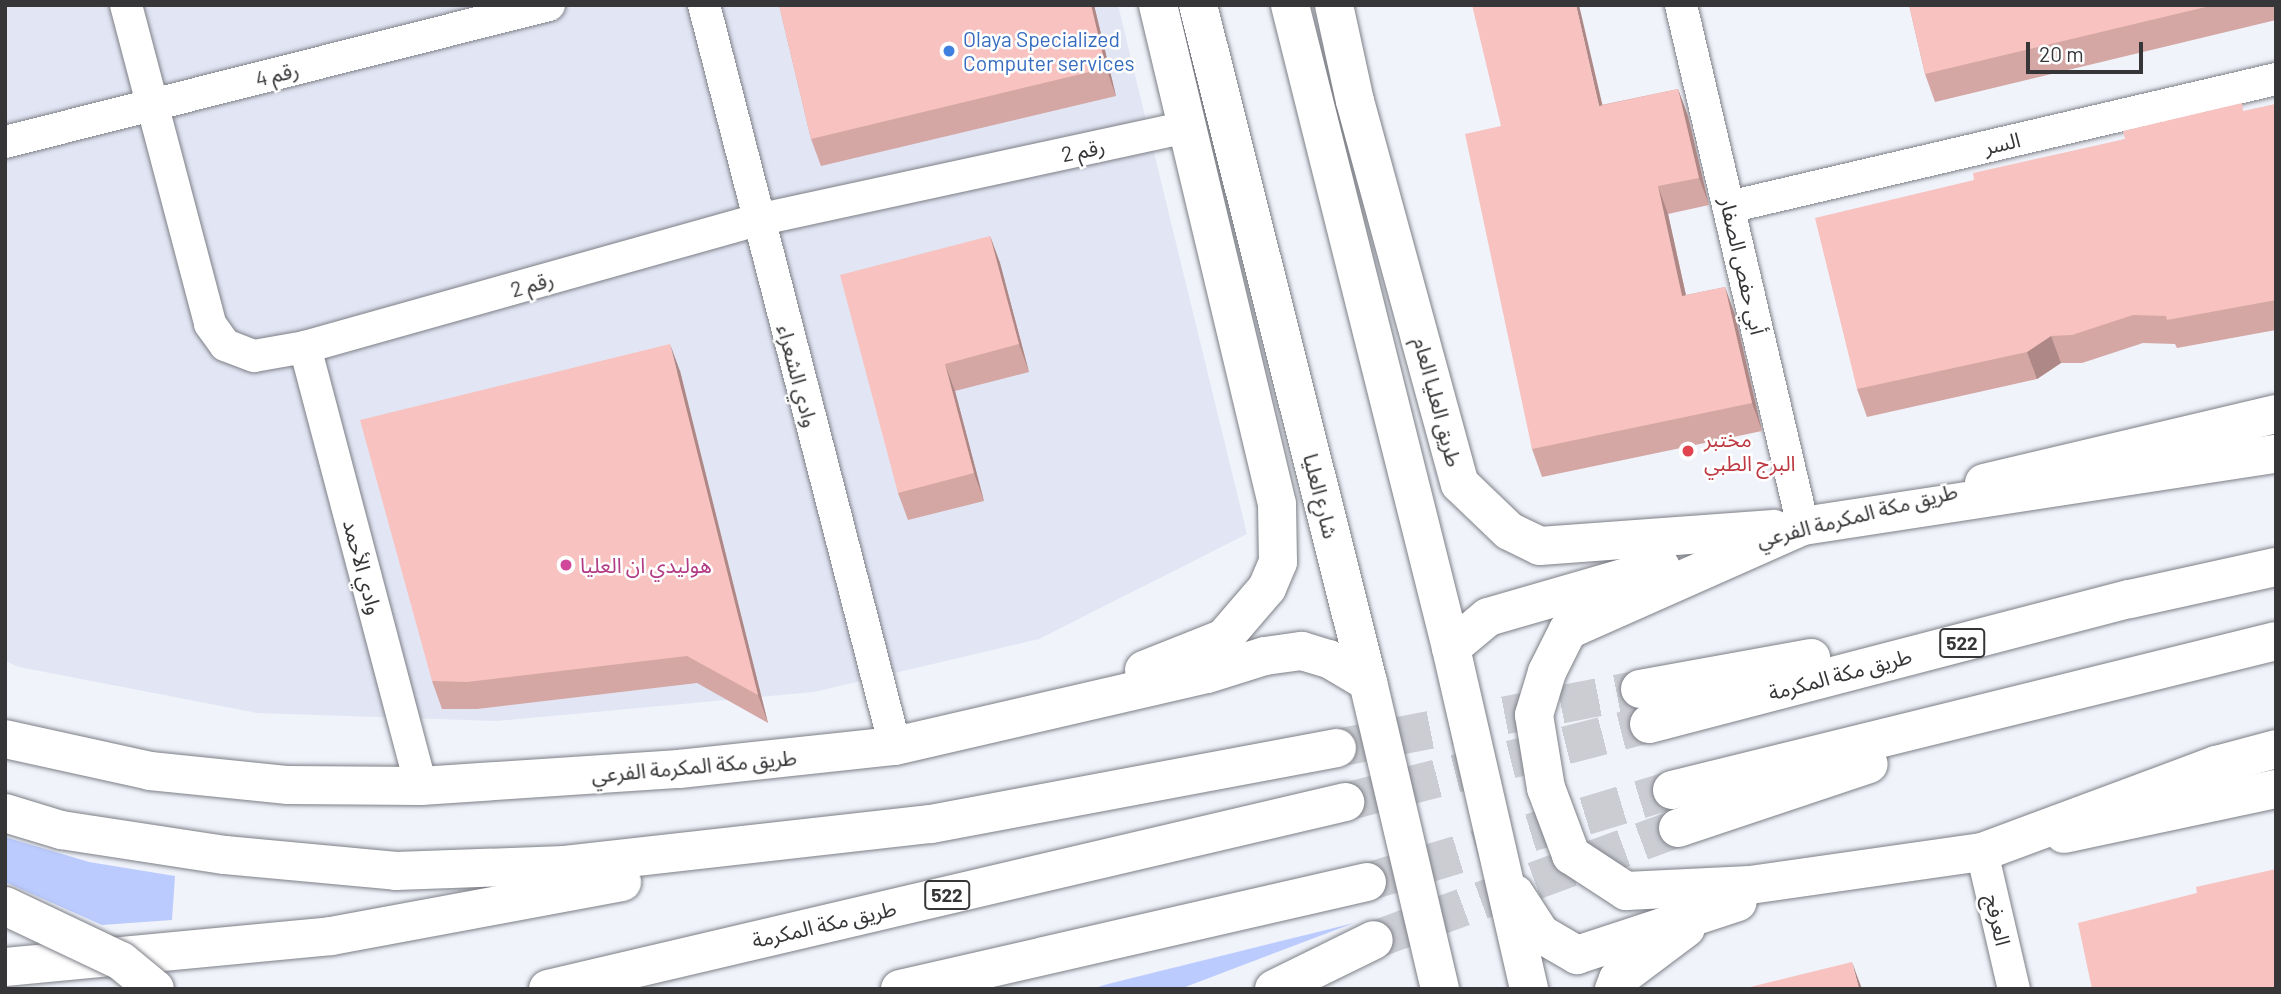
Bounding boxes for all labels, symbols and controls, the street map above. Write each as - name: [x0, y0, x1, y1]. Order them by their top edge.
- place label: Olaya Specialized Computer services: [963, 26, 1135, 76]
- scale bar: [2029, 28, 2146, 72]
- text: 20 m: [2039, 41, 2084, 66]
- marker: Olaya Specialized Computer services: [941, 43, 957, 59]
- street label: رقم 4: [253, 56, 301, 92]
- street label: السر: [1981, 127, 2023, 159]
- street label: رقم 2: [1059, 133, 1107, 167]
- street label: أبي حفص الصفار: [1715, 195, 1771, 337]
- street label: رقم 2: [508, 266, 556, 302]
- street label: وادي الشعراء: [772, 322, 824, 430]
- street label: طريق العليا العام: [1409, 335, 1467, 469]
- place label: مختبر البرج الطبي: [1704, 426, 1796, 476]
- marker: مختبر البرج الطبي: [1678, 441, 1698, 461]
- street label: شارع العليا: [1298, 451, 1344, 541]
- street label: طريق مكة المكرمة الفرعي: [1754, 478, 1960, 552]
- street label: وادي الأحمد: [338, 517, 388, 617]
- place label: هوليدي ان العليا: [580, 552, 712, 578]
- marker: هوليدي ان العليا: [558, 557, 574, 573]
- road number: 522: [1938, 628, 1986, 658]
- street label: طريق مكة المكرمة: [1766, 643, 1914, 705]
- street label: طريق مكة المكرمة الفرعي: [590, 744, 798, 788]
- road number: 522: [922, 880, 972, 911]
- street label: العرفج: [1980, 892, 2016, 948]
- street label: طريق مكة المكرمة: [749, 895, 899, 953]

